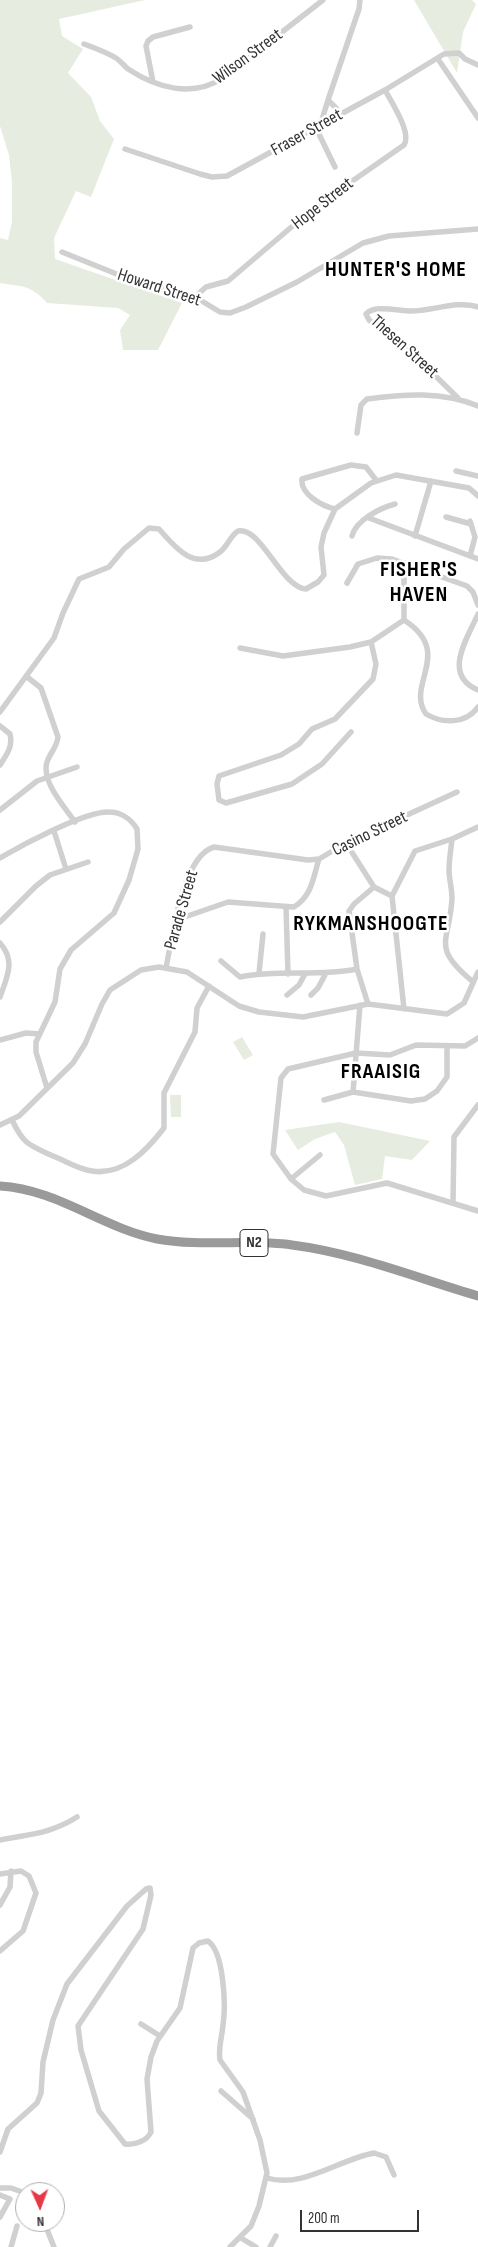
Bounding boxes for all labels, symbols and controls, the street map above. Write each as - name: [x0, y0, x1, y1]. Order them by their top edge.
- street label: Wilson Street: [209, 24, 287, 90]
- street label: Fraser Street: [268, 105, 346, 161]
- street label: Hope Street: [288, 173, 358, 235]
- district label: HUNTER'S HOME: [323, 257, 469, 283]
- street label: Howard Street: [114, 264, 204, 312]
- street label: Thesen Street: [365, 311, 443, 383]
- district label: FISHER'S HAVEN: [379, 557, 459, 608]
- street label: Casino Street: [329, 806, 411, 862]
- street label: Parade Street: [160, 868, 204, 952]
- district label: RYKMANSHOOGTE: [292, 911, 450, 937]
- district label: FRAAISIG: [340, 1059, 422, 1085]
- road number: N2: [240, 1230, 268, 1256]
- north arrow: [15, 2182, 65, 2232]
- scale bar: [303, 2200, 422, 2232]
- text: 200 m: [308, 2209, 340, 2228]
- text: N: [36, 2213, 45, 2230]

